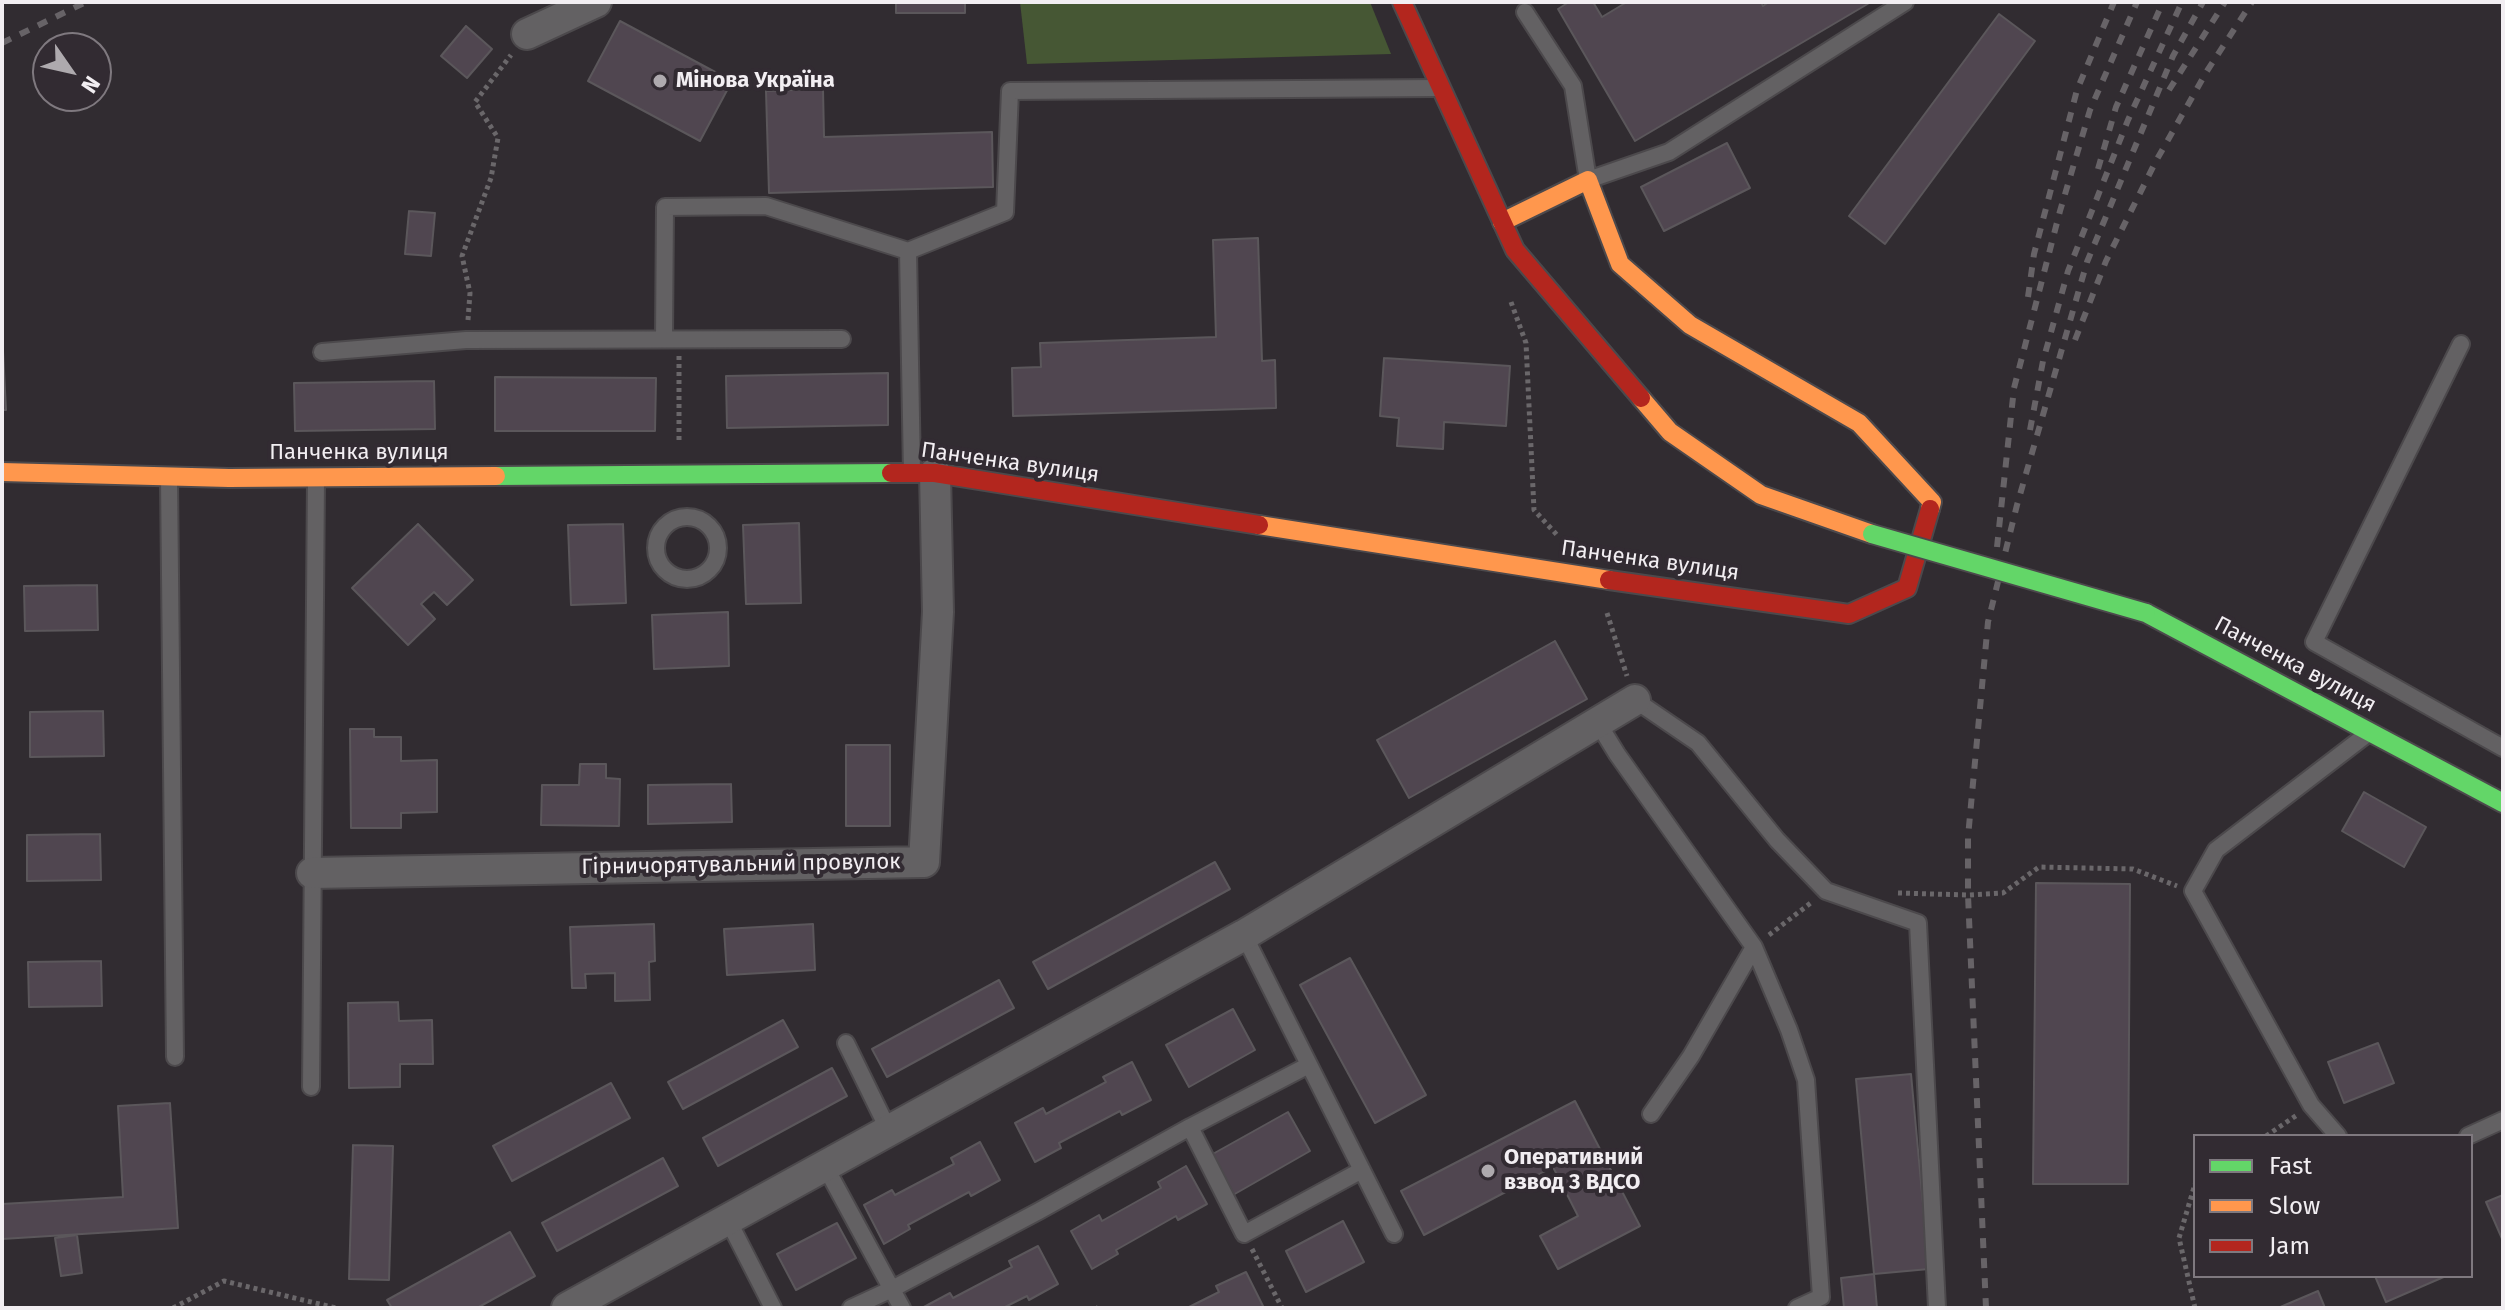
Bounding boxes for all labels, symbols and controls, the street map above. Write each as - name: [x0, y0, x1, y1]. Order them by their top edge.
- north arrow: [32, 32, 112, 112]
- place label: Мінова Україна: [676, 68, 835, 94]
- text: N: [75, 71, 106, 98]
- marker: Мінова Україна: [651, 72, 669, 90]
- street label: Панченка вулиця: [919, 437, 1101, 489]
- street label: Панченка вулиця: [269, 440, 449, 466]
- street label: Панченка вулиця: [1559, 535, 1741, 587]
- street label: Панченка вулиця: [2210, 611, 2380, 719]
- street label: Гірничорятувальний провулок: [581, 849, 901, 881]
- legend: [2193, 1134, 2473, 1278]
- place label: Оперативний взвод 3 ВДСО: [1504, 1145, 1643, 1196]
- text: Fast: [2269, 1152, 2312, 1180]
- marker: Оперативний взвод 3 ВДСО: [1479, 1162, 1497, 1180]
- text: Slow: [2269, 1192, 2320, 1220]
- text: Jam: [2269, 1232, 2310, 1260]

